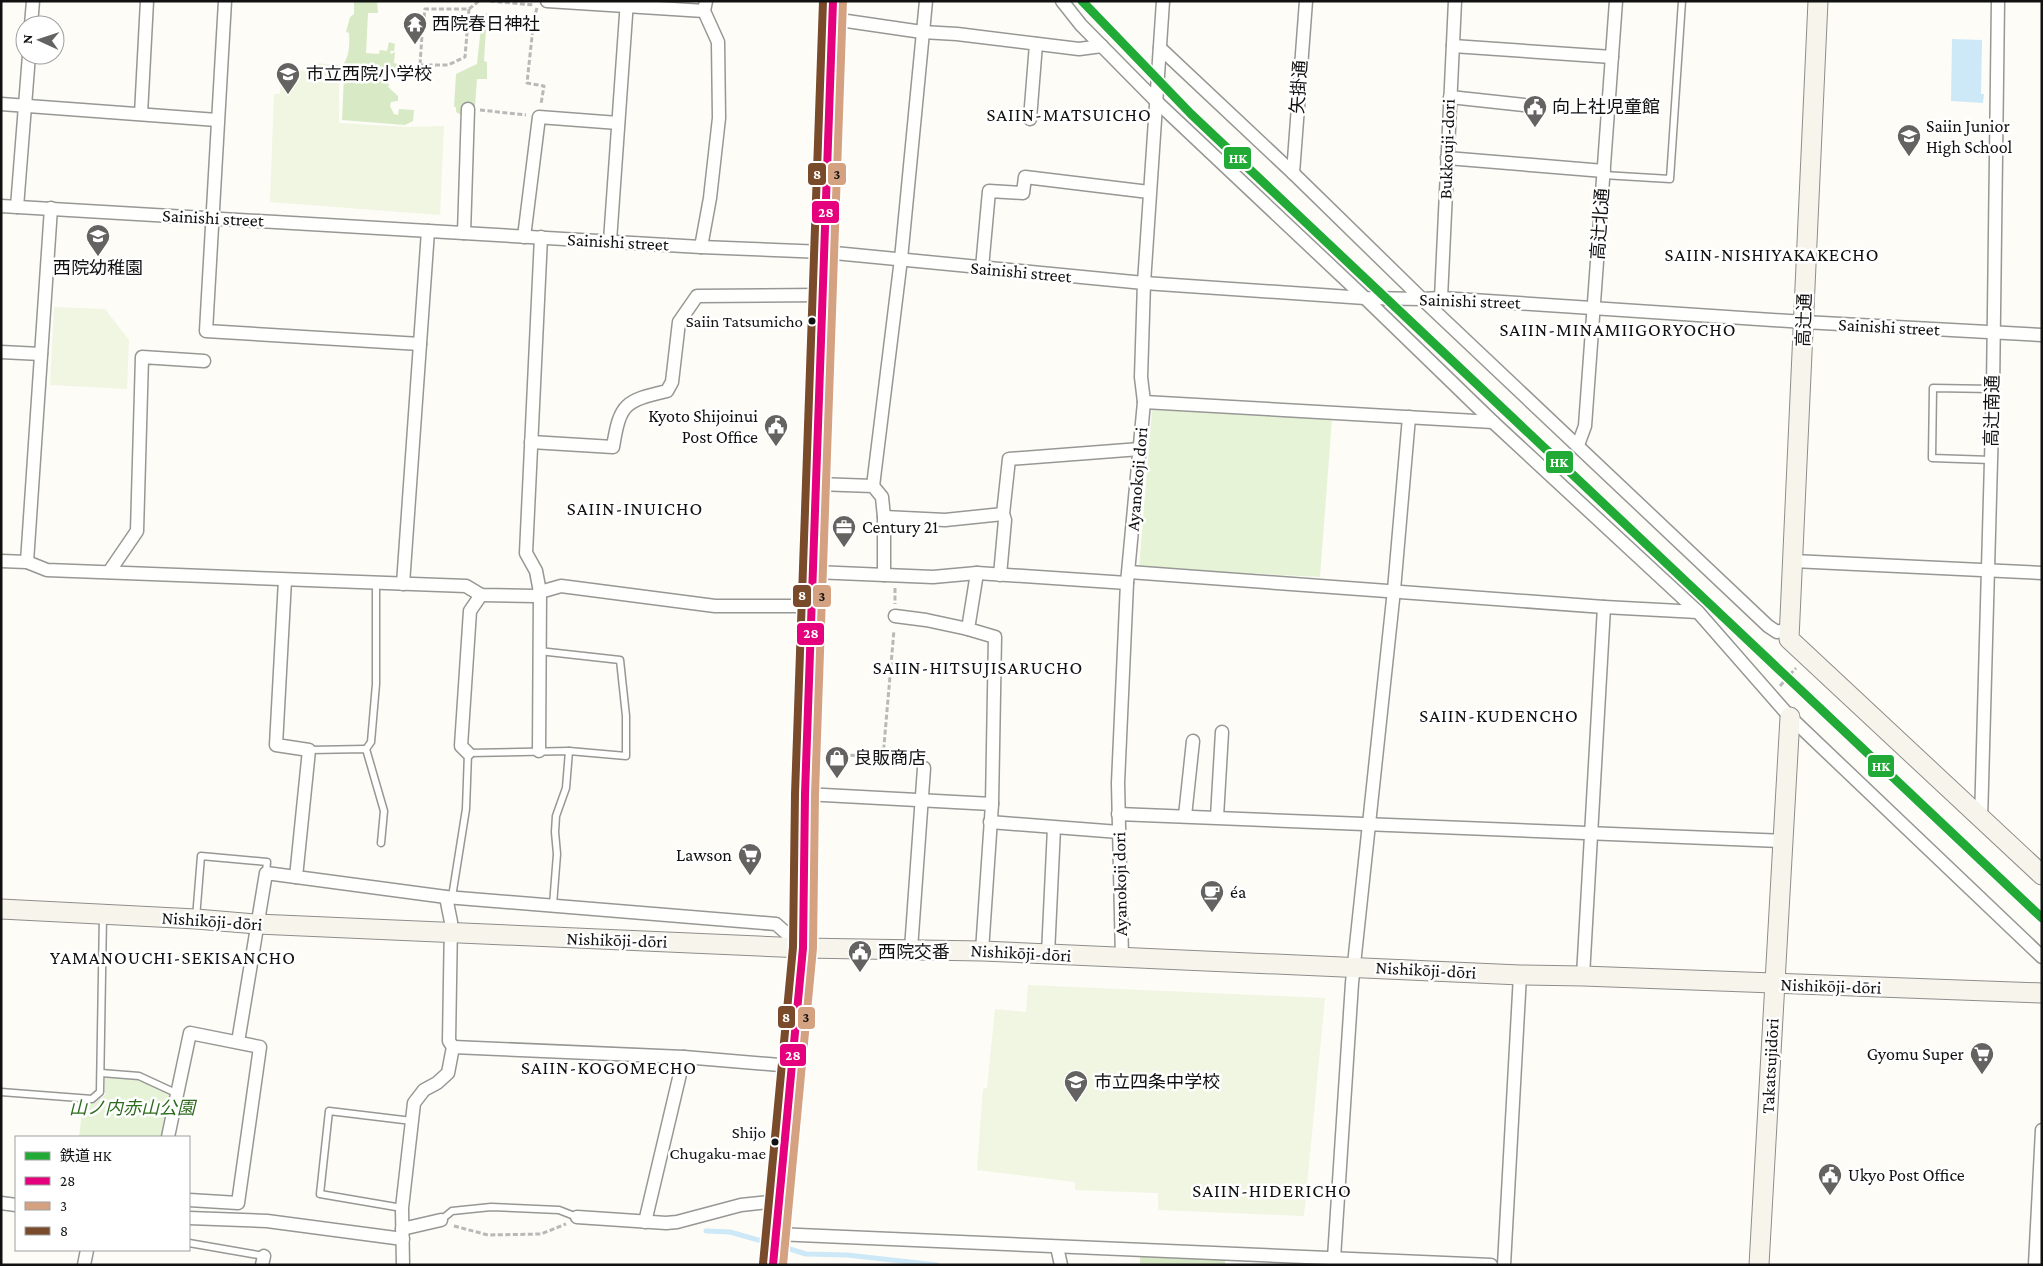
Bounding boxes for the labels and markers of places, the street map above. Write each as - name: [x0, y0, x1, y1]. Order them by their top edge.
- temple icon: 西院春日神社: [402, 11, 428, 45]
- place label: 西院春日神社: [432, 14, 540, 34]
- school or university icon: 市立西院小学校: [275, 61, 301, 95]
- place label: 市立西院小学校: [306, 64, 432, 84]
- public building icon: 向上社児童館: [1522, 94, 1548, 128]
- place label: 向上社児童館: [1552, 97, 1660, 117]
- place label: Saiin Junior High School: [1926, 116, 2013, 157]
- school or university icon: Saiin Junior High School: [1896, 123, 1922, 157]
- school or university icon: 西院幼稚園: [85, 223, 111, 257]
- place label: 西院幼稚園: [53, 258, 143, 278]
- place label: Saiin Tatsumicho: [686, 312, 803, 331]
- marker: Saiin Tatsumicho: [807, 316, 817, 326]
- place label: Kyoto Shijoinui Post Office: [648, 406, 758, 447]
- public building icon: Kyoto Shijoinui Post Office: [763, 413, 789, 447]
- office icon: Century 21: [831, 514, 857, 548]
- place label: Century 21: [862, 517, 938, 537]
- shop icon: 良販商店: [824, 745, 850, 779]
- place label: 良販商店: [854, 748, 926, 768]
- supermarket icon: Lawson: [737, 842, 763, 876]
- place label: Lawson: [676, 845, 732, 865]
- cafe icon: éa: [1199, 879, 1225, 913]
- place label: éa: [1230, 882, 1246, 902]
- public building icon: 西院交番: [847, 939, 873, 973]
- place label: 西院交番: [878, 942, 950, 962]
- supermarket icon: Gyomu Super: [1969, 1041, 1995, 1075]
- place label: Gyomu Super: [1867, 1044, 1965, 1064]
- school or university icon: 市立四条中学校: [1063, 1069, 1089, 1103]
- place label: 市立四条中学校: [1094, 1072, 1220, 1092]
- place label: Shijo Chugaku-mae: [670, 1123, 766, 1163]
- marker: Shijo Chugaku-mae: [770, 1137, 780, 1147]
- public building icon: Ukyo Post Office: [1817, 1162, 1843, 1196]
- place label: Ukyo Post Office: [1848, 1165, 1965, 1185]

